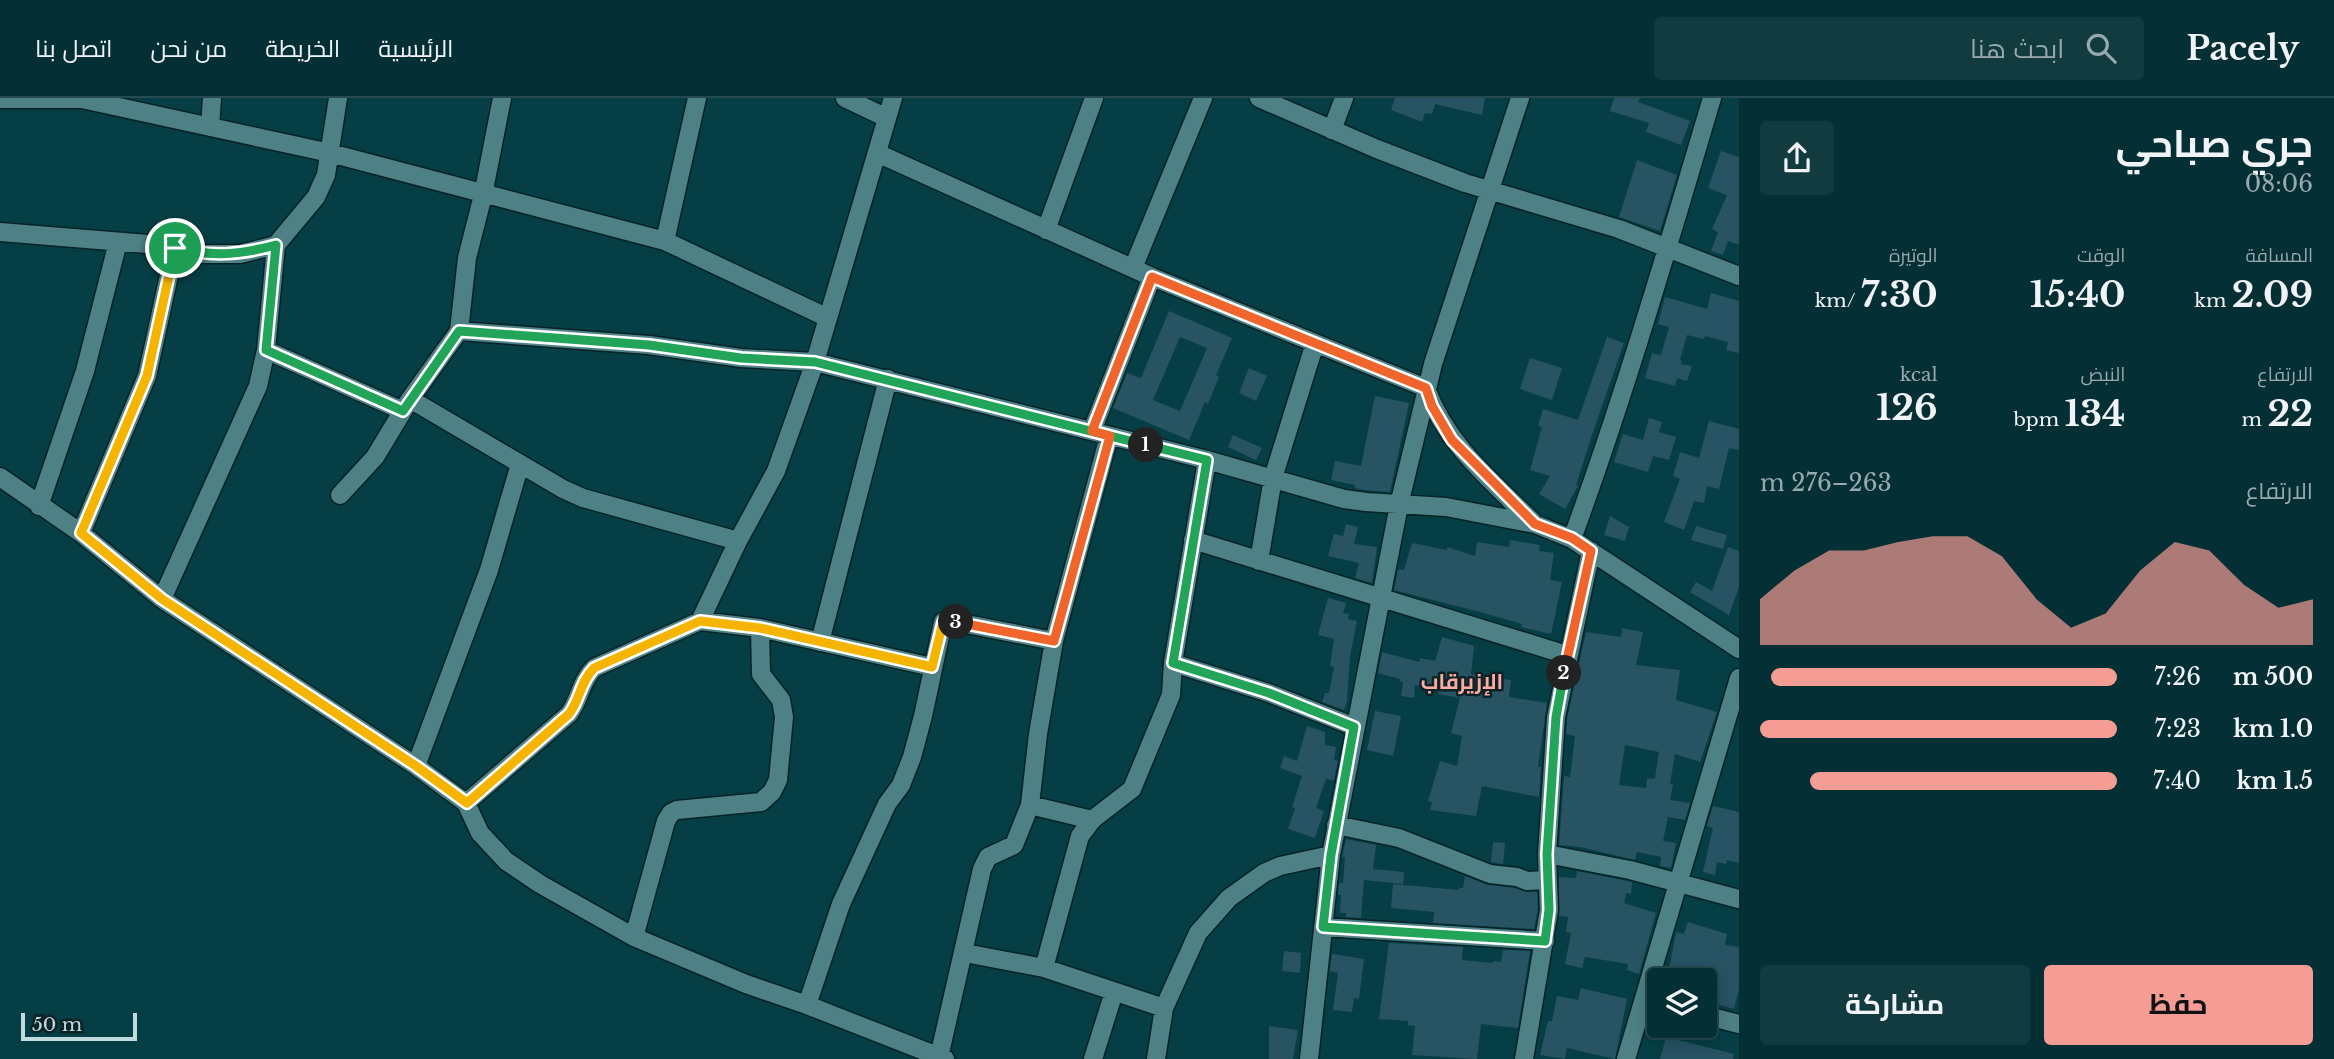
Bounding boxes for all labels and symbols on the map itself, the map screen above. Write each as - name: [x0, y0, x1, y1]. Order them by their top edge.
- pin: [145, 218, 205, 278]
- pin: 1: [1128, 428, 1164, 462]
- pin: 3: [939, 604, 974, 640]
- pin: 2: [1546, 656, 1582, 690]
- district label: الإزيرقاب: [1421, 669, 1503, 696]
- scale bar: [21, 1010, 136, 1042]

